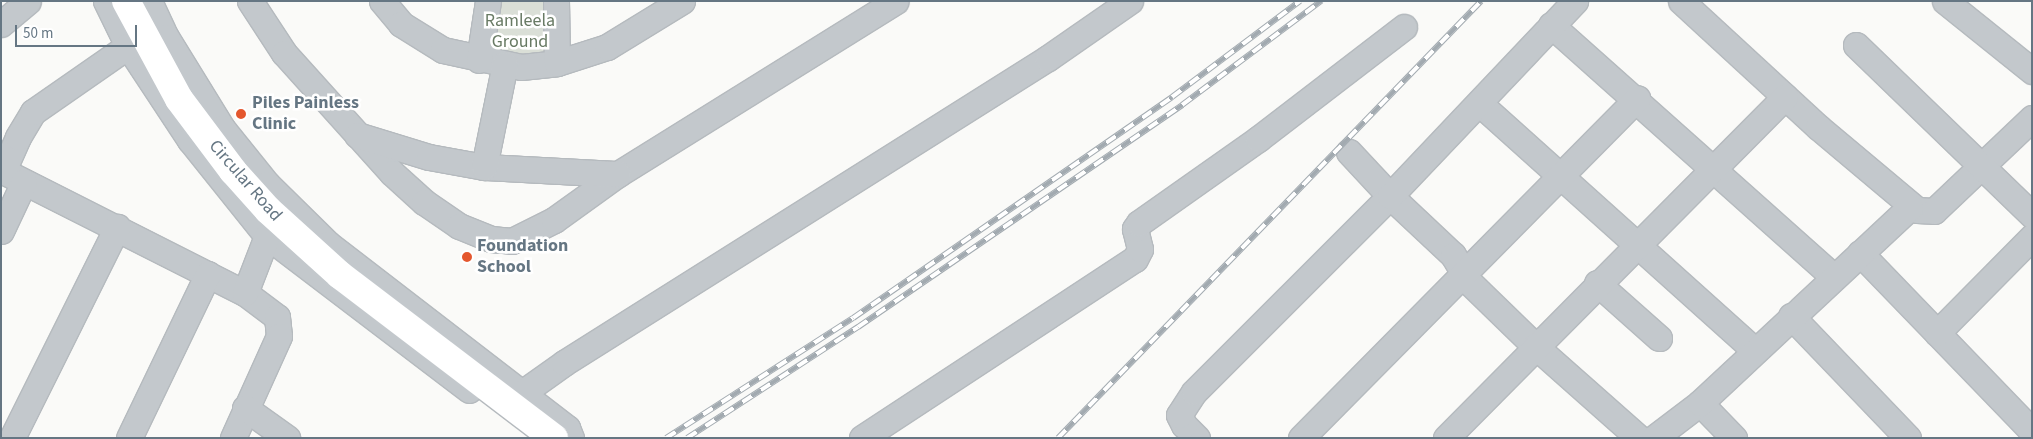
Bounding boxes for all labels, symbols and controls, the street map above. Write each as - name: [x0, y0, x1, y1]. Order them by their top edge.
- park label: Ramleela Ground: [485, 11, 555, 54]
- scale bar: [18, 15, 140, 47]
- text: 50 m: [23, 23, 53, 44]
- place label: Piles Painless Clinic: [252, 93, 359, 136]
- marker: Piles Painless Clinic: [234, 107, 248, 121]
- street label: Circular Road: [204, 136, 286, 226]
- place label: Foundation School: [477, 236, 568, 278]
- marker: Foundation School: [461, 251, 473, 263]

